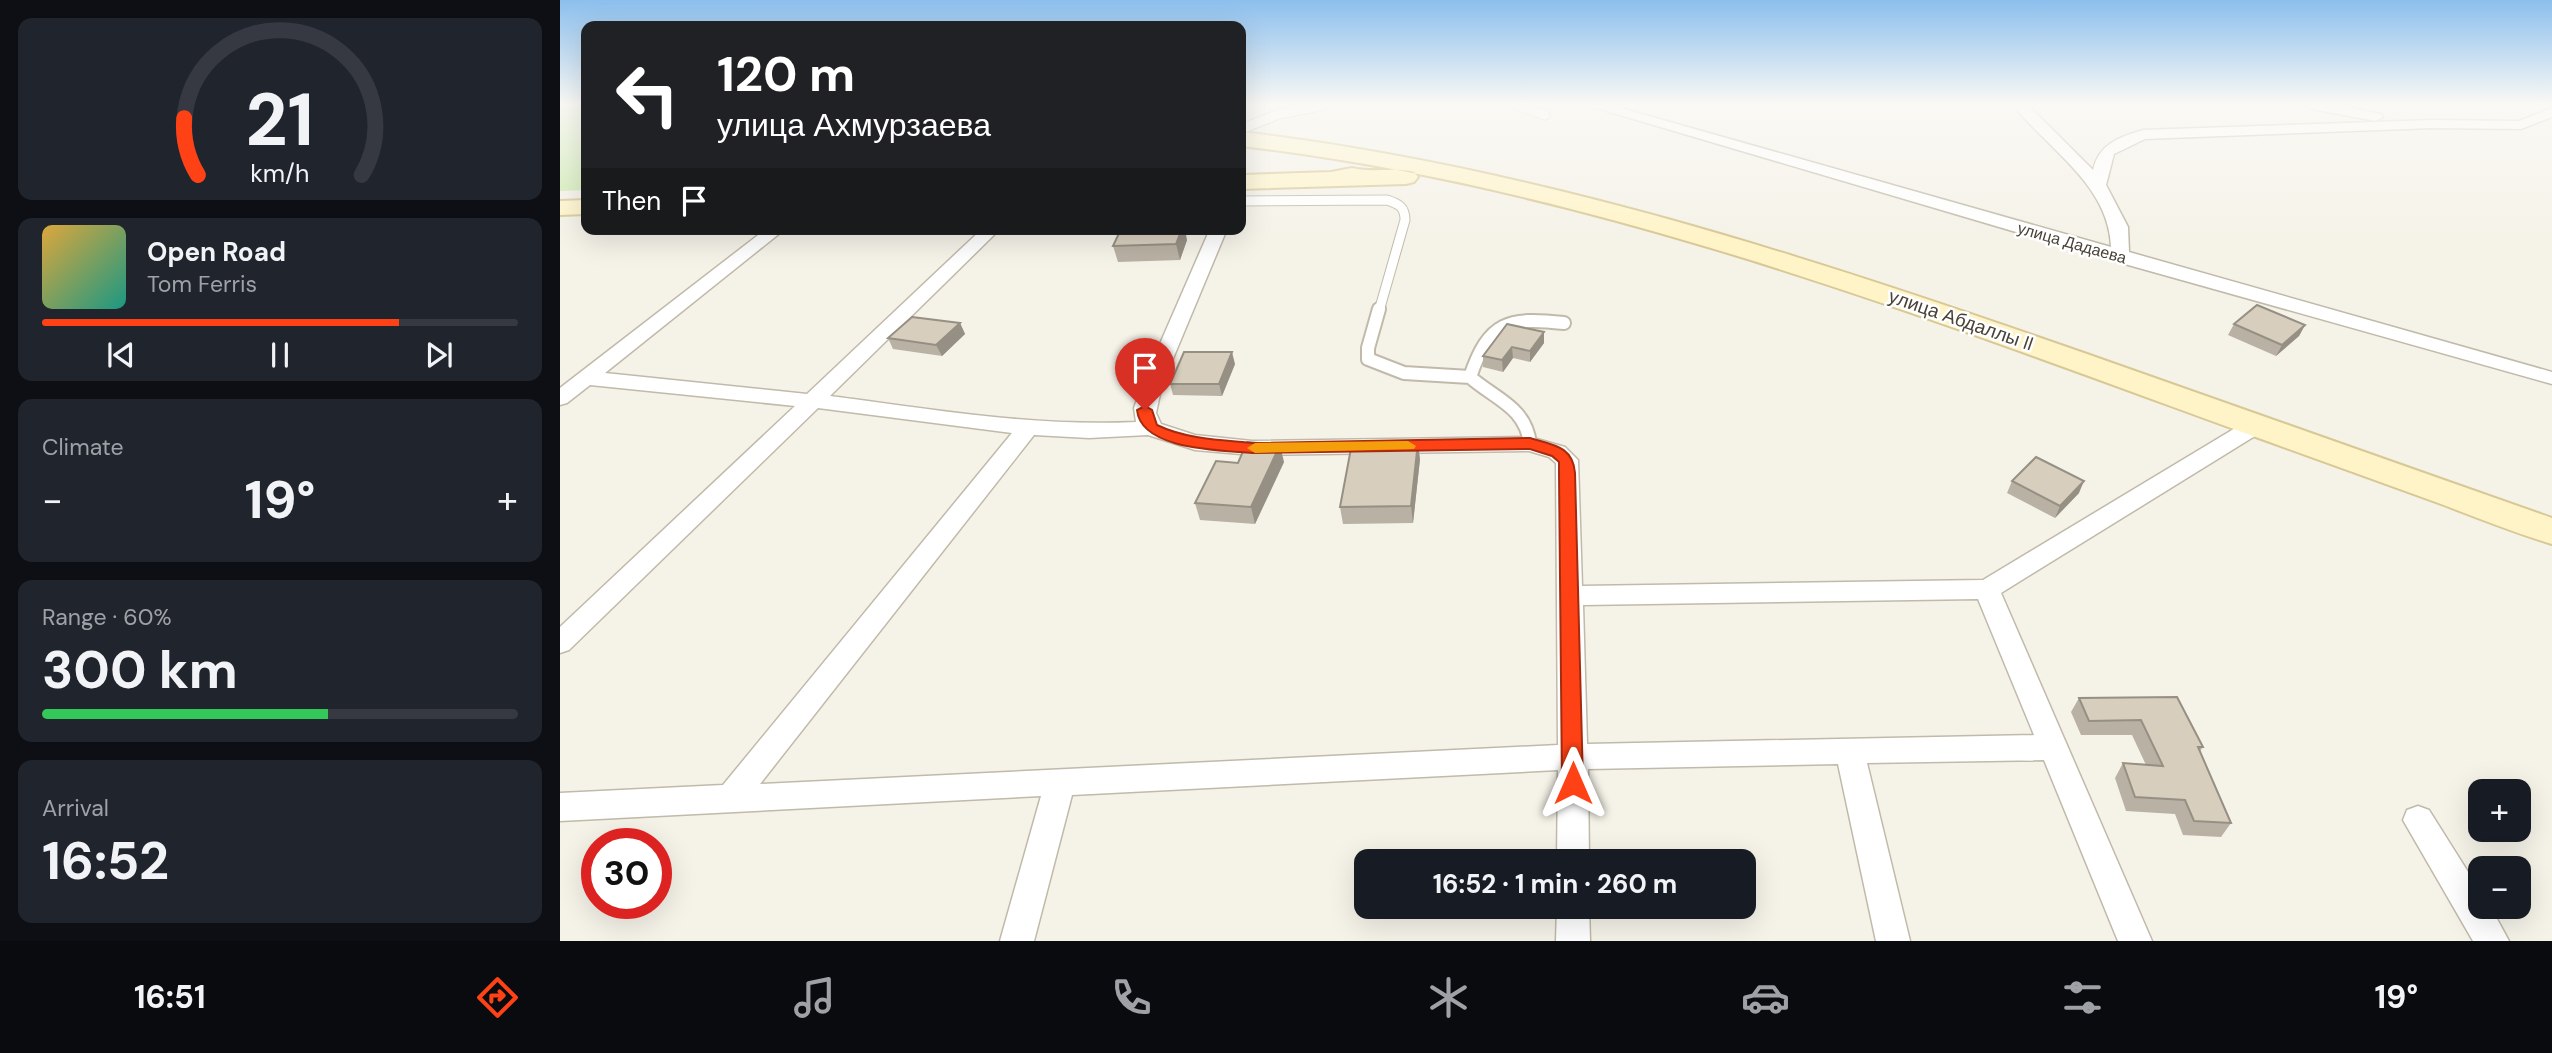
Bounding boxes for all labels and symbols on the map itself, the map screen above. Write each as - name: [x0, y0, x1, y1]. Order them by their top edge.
- street label: улица Дадаева: [2015, 217, 2129, 269]
- street label: улица Абдаллы II: [1885, 284, 2037, 356]
- pin: [1115, 338, 1175, 410]
- position arrow: [1536, 746, 1610, 820]
- speed limit sign: 30: [581, 828, 672, 919]

